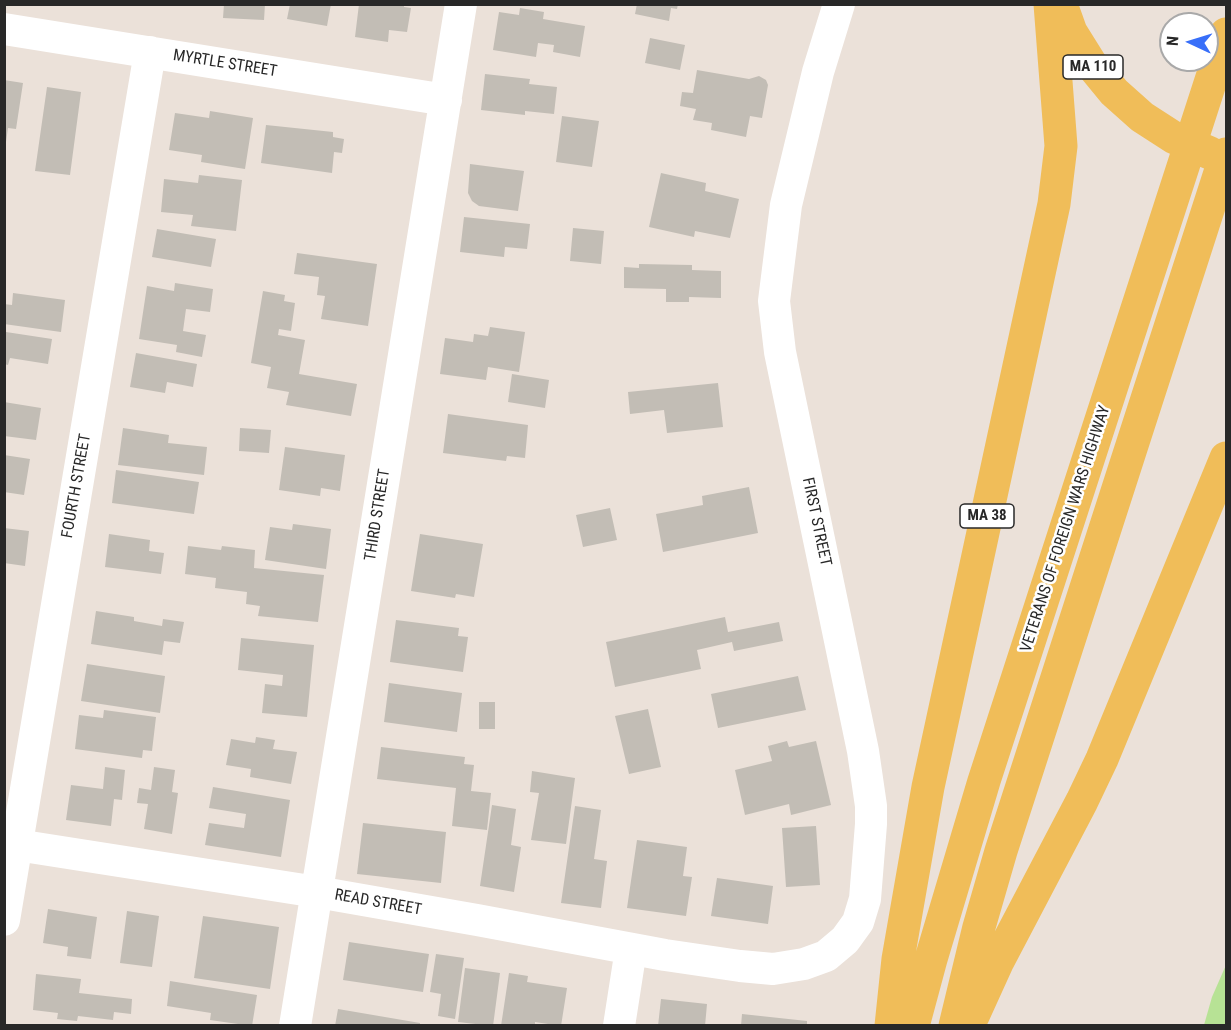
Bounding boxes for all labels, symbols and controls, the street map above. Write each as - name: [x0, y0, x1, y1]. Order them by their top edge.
- north arrow: [1159, 12, 1219, 72]
- text: N: [1163, 35, 1182, 46]
- street label: MYRTLE STREET: [172, 46, 278, 82]
- road number: MA 110: [1063, 55, 1123, 79]
- street label: VETERANS OF FOREIGN WARS HIGHWAY: [1017, 403, 1115, 655]
- street label: FOURTH STREET: [58, 432, 96, 540]
- street label: THIRD STREET: [361, 468, 395, 562]
- street label: FIRST STREET: [797, 476, 835, 568]
- road number: MA 38: [960, 504, 1014, 528]
- street label: READ STREET: [333, 886, 423, 920]

